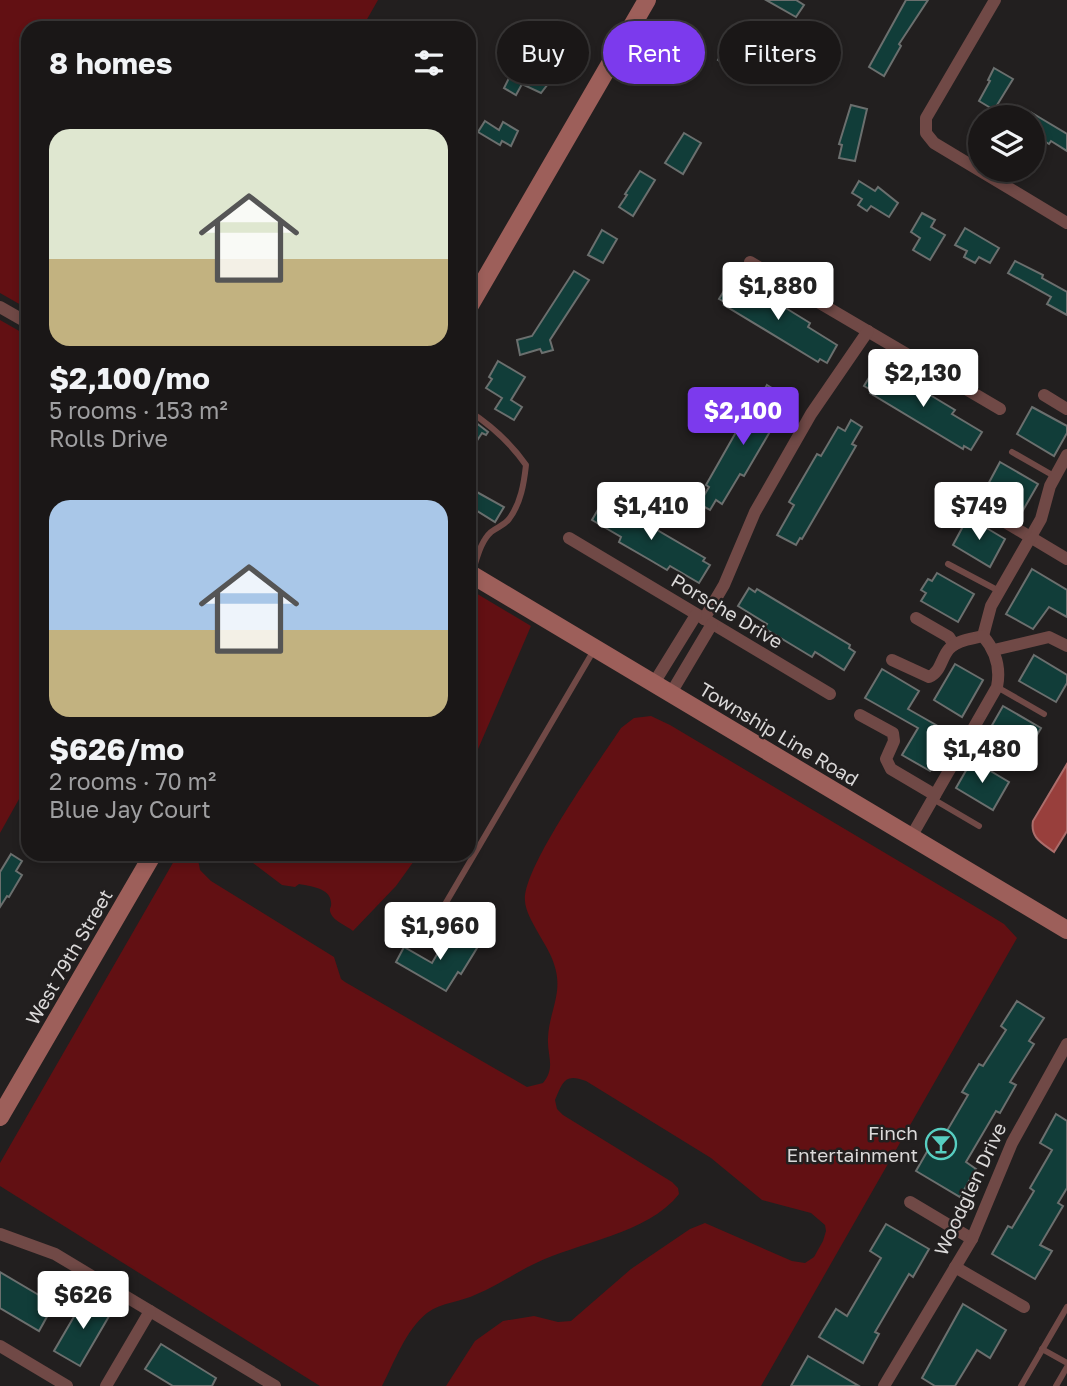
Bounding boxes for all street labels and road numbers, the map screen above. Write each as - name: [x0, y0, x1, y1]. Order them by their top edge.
- street label: Porsche Drive: [667, 568, 787, 653]
- street label: Township Line Road: [696, 677, 863, 790]
- street label: West 79th Street: [20, 885, 117, 1029]
- street label: Woodglen Drive: [929, 1119, 1010, 1259]

